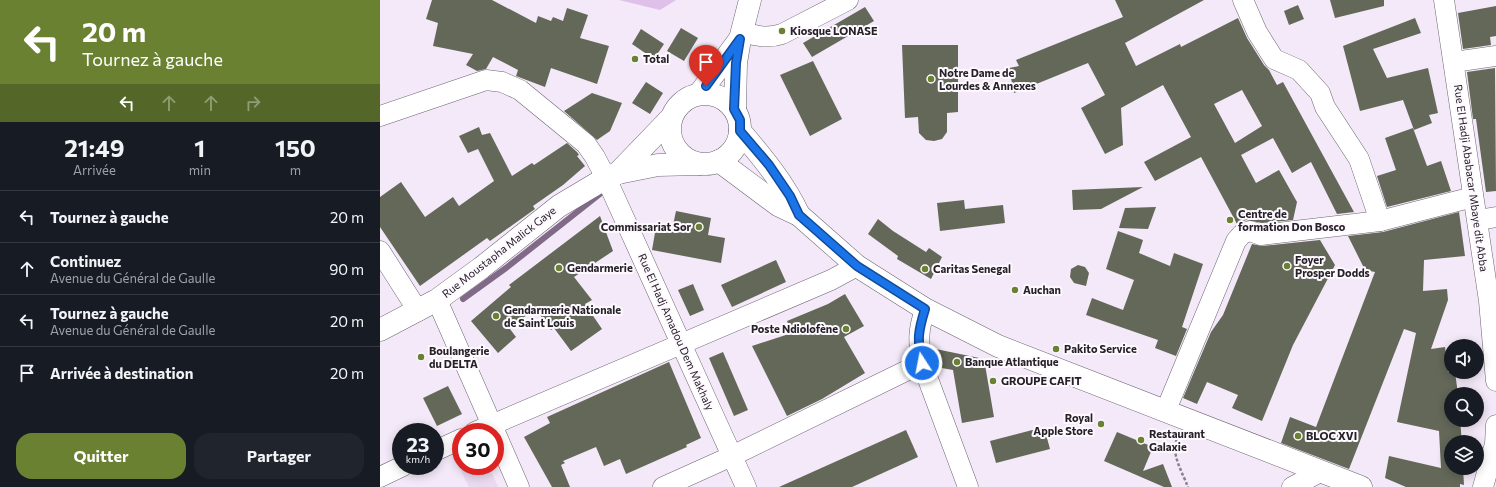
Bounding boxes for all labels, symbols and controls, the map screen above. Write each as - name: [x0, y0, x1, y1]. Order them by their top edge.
- text: 20 m: [82, 14, 146, 48]
- icon: left: [16, 16, 68, 68]
- place label: Kiosque LONASE: [790, 24, 878, 37]
- marker: Kiosque LONASE: [777, 26, 787, 36]
- pin: [689, 45, 723, 86]
- text: Tournez à gauche: [82, 48, 223, 70]
- icon: arrive: [695, 51, 717, 73]
- place label: Total: [643, 52, 669, 65]
- marker: Total: [630, 54, 640, 64]
- place label: Notre Dame de Lourdes & Annexes: [939, 66, 1036, 92]
- marker: Notre Dame de Lourdes & Annexes: [926, 74, 936, 84]
- street label: Rue El Hadji Ababacar Mbaye dit Abba: [1452, 83, 1491, 272]
- icon: left: [116, 92, 138, 114]
- icon: ahead: [158, 92, 180, 114]
- icon: ahead: [200, 92, 222, 114]
- icon: right: [242, 92, 264, 114]
- text: 21:49: [64, 133, 125, 162]
- text: 1: [194, 133, 205, 162]
- text: 150: [275, 133, 316, 162]
- text: Arrivée: [73, 162, 116, 178]
- text: min: [189, 162, 211, 178]
- text: m: [290, 162, 301, 178]
- street label: Rue Moustapha Malick Gaye: [439, 203, 558, 300]
- icon: left: [16, 206, 38, 228]
- place label: Centre de formation Don Bosco: [1238, 207, 1346, 233]
- text: Tournez à gauche: [50, 208, 169, 226]
- text: 20 m: [330, 208, 364, 226]
- marker: Centre de formation Don Bosco: [1225, 215, 1235, 225]
- place label: Commissariat Sor: [601, 220, 691, 233]
- marker: Commissariat Sor: [694, 222, 704, 232]
- street label: Rue El Hadj Amadou Dem Makhaly: [636, 251, 717, 413]
- text: Continuez: [50, 252, 121, 270]
- place label: Foyer Prosper Dodds: [1295, 253, 1370, 279]
- icon: ahead: [16, 258, 38, 280]
- text: 90 m: [329, 260, 364, 278]
- place label: Gendarmerie: [567, 261, 633, 274]
- marker: Foyer Prosper Dodds: [1282, 261, 1292, 271]
- place label: Caritas Senegal: [933, 262, 1011, 275]
- marker: Gendarmerie: [554, 263, 564, 273]
- marker: Caritas Senegal: [920, 264, 930, 274]
- text: Avenue du Général de Gaulle: [50, 270, 215, 286]
- place label: Auchan: [1023, 283, 1061, 296]
- marker: Auchan: [1010, 285, 1020, 295]
- place label: Gendarmerie Nationale de Saint Louis: [504, 303, 621, 329]
- text: Tournez à gauche: [50, 304, 169, 322]
- icon: left: [16, 310, 38, 332]
- marker: Gendarmerie Nationale de Saint Louis: [491, 311, 501, 321]
- text: 20 m: [330, 312, 364, 330]
- text: Avenue du Général de Gaulle: [50, 322, 215, 338]
- place label: Poste Ndiolofène: [751, 322, 838, 335]
- marker: Poste Ndiolofène: [841, 324, 851, 334]
- map controls: [1444, 339, 1484, 475]
- button: sound: [1444, 339, 1484, 379]
- position arrow: [901, 342, 943, 384]
- place label: Pakito Service: [1064, 342, 1137, 355]
- place label: Boulangerie du DELTA: [429, 344, 490, 370]
- marker: Pakito Service: [1051, 344, 1061, 354]
- marker: Boulangerie du DELTA: [416, 352, 426, 362]
- place label: Banque Atlantique: [965, 355, 1059, 368]
- marker: Banque Atlantique: [952, 357, 962, 367]
- icon: arrive: [16, 362, 38, 384]
- text: Arrivée à destination: [50, 364, 193, 382]
- text: 20 m: [330, 364, 364, 382]
- place label: GROUPE CAFIT: [1001, 374, 1081, 387]
- marker: GROUPE CAFIT: [988, 376, 998, 386]
- button: search: [1444, 387, 1484, 427]
- place label: Royal Apple Store: [1033, 411, 1093, 437]
- marker: Royal Apple Store: [1096, 419, 1106, 429]
- speed limit sign: 30: [452, 423, 504, 475]
- place label: Restaurant Galaxie: [1149, 427, 1205, 453]
- place label: BLOC XVI: [1306, 429, 1357, 442]
- marker: BLOC XVI: [1293, 431, 1303, 441]
- text: 23: [406, 432, 430, 456]
- button: Quitter: [16, 433, 186, 479]
- button: Partager: [194, 433, 364, 479]
- marker: Restaurant Galaxie: [1136, 435, 1146, 445]
- button: layers: [1444, 435, 1484, 475]
- text: km/h: [406, 453, 430, 465]

